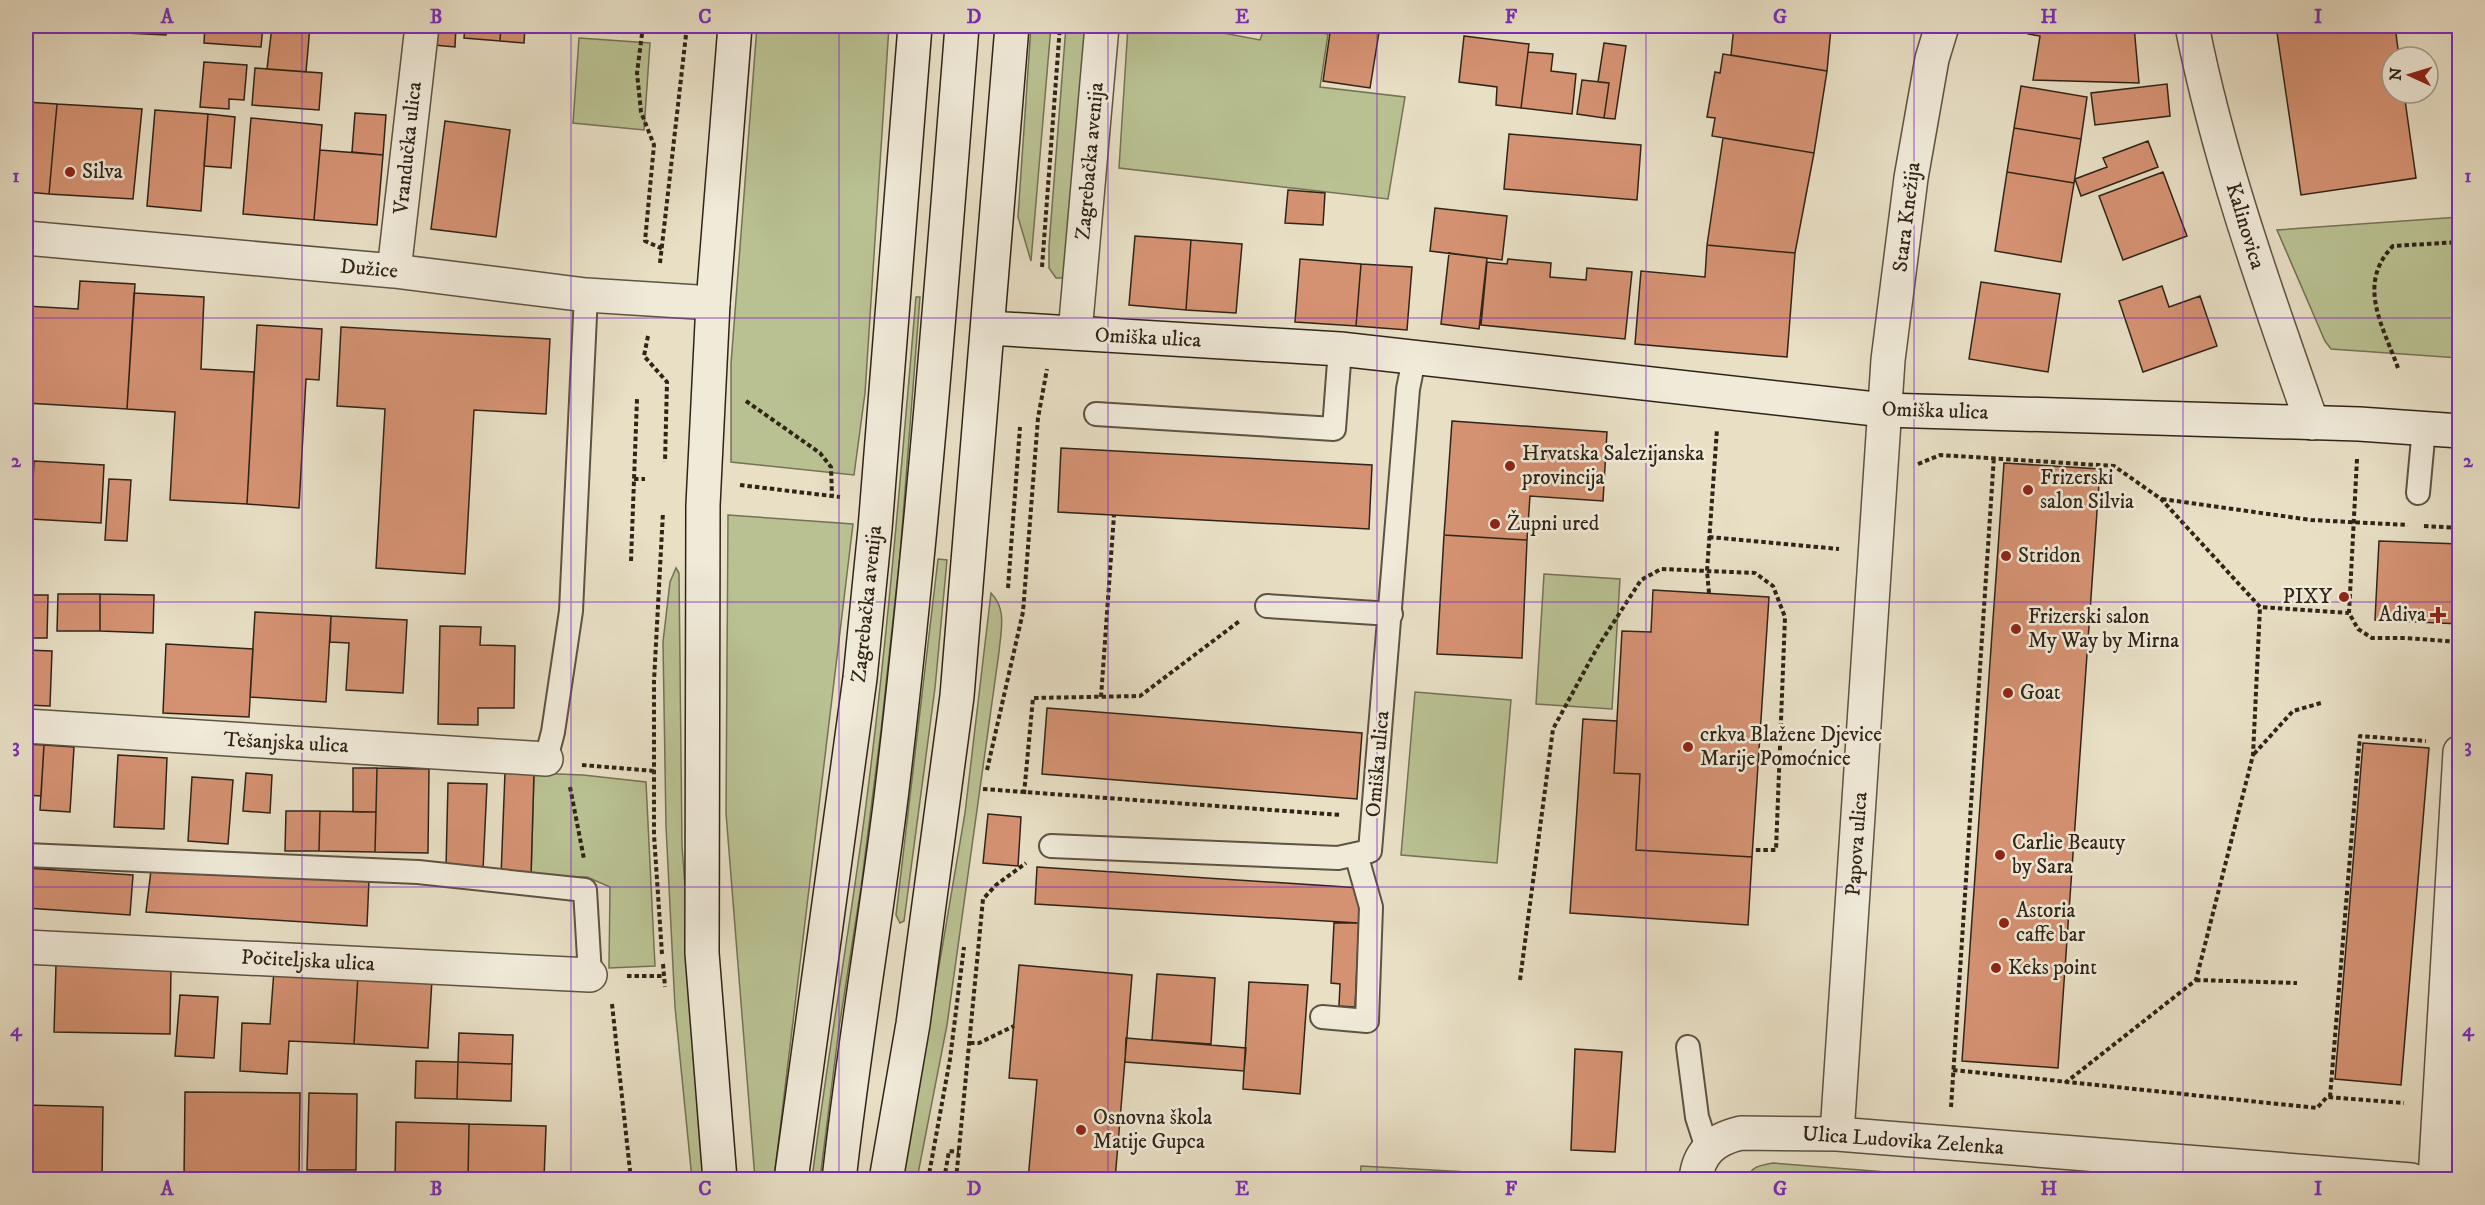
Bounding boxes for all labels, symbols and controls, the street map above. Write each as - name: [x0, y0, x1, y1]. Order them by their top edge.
- text: A: [160, 5, 175, 30]
- text: B: [430, 5, 442, 30]
- text: C: [698, 5, 712, 30]
- text: D: [967, 5, 982, 30]
- text: E: [1235, 5, 1249, 30]
- text: F: [1505, 5, 1518, 30]
- text: G: [1773, 5, 1787, 30]
- text: H: [2041, 5, 2058, 30]
- text: I: [2314, 5, 2322, 30]
- north arrow: [2380, 45, 2440, 105]
- text: N: [2386, 67, 2406, 81]
- street label: Vrandučka ulica: [388, 80, 428, 217]
- street label: Zagrebačka avenija: [1070, 81, 1110, 241]
- place label: Silva: [82, 159, 123, 185]
- street label: Stara Knežija: [1887, 160, 1927, 274]
- text: 1: [12, 164, 20, 189]
- text: 1: [2464, 164, 2472, 189]
- marker: Silva: [63, 165, 77, 179]
- street label: Kalinovica: [2220, 180, 2270, 272]
- street label: Dužice: [339, 254, 399, 285]
- street label: Omiška ulica: [1094, 322, 1202, 354]
- street label: Omiška ulica: [1881, 396, 1989, 426]
- place label: Hrvatska Salezijanska provincija: [1521, 441, 1704, 491]
- text: 2: [11, 449, 22, 474]
- text: 2: [2463, 449, 2474, 474]
- marker: Hrvatska Salezijanska provincija: [1503, 459, 1517, 473]
- place label: Frizerski salon Silvia: [2040, 465, 2134, 515]
- marker: Frizerski salon Silvia: [2021, 483, 2035, 497]
- place label: Župni ured: [1507, 509, 1600, 537]
- marker: Župni ured: [1488, 517, 1502, 531]
- street label: Zagrebačka avenija: [846, 524, 888, 684]
- place label: Stridon: [2018, 543, 2081, 569]
- marker: Stridon: [1999, 549, 2013, 563]
- place label: PIXY: [2283, 584, 2333, 610]
- marker: PIXY: [2337, 590, 2351, 604]
- place label: Adiva: [2379, 602, 2426, 628]
- place label: Frizerski salon My Way by Mirna: [2028, 604, 2179, 654]
- marker: Adiva: [2431, 608, 2445, 622]
- marker: Frizerski salon My Way by Mirna: [2009, 622, 2023, 636]
- place label: Goat: [2020, 680, 2061, 706]
- marker: Goat: [2001, 686, 2015, 700]
- street label: Omiška ulica: [1360, 710, 1396, 818]
- place label: crkva Blažene Djevice Marije Pomoćnice: [1700, 722, 1882, 772]
- street label: Tešanjska ulica: [223, 727, 349, 759]
- text: 3: [12, 734, 20, 759]
- text: 3: [2464, 734, 2472, 759]
- marker: crkva Blažene Djevice Marije Pomoćnice: [1681, 740, 1695, 754]
- street label: Papova ulica: [1840, 791, 1874, 897]
- place label: Carlie Beauty by Sara: [2012, 830, 2126, 880]
- marker: Carlie Beauty by Sara: [1993, 848, 2007, 862]
- place label: Astoria caffe bar: [2016, 898, 2086, 948]
- marker: Astoria caffe bar: [1997, 916, 2011, 930]
- street label: Počiteljska ulica: [240, 945, 376, 977]
- place label: Keks point: [2008, 955, 2097, 981]
- marker: Keks point: [1989, 961, 2003, 975]
- text: 4: [10, 1018, 23, 1043]
- text: 4: [2462, 1018, 2475, 1043]
- place label: Osnovna škola Matije Gupca: [1093, 1105, 1212, 1155]
- street label: Ulica Ludovika Zelenka: [1801, 1121, 2005, 1161]
- marker: Osnovna škola Matije Gupca: [1074, 1123, 1088, 1137]
- text: A: [160, 1177, 175, 1202]
- text: B: [430, 1177, 442, 1202]
- text: C: [698, 1177, 712, 1202]
- text: D: [967, 1177, 982, 1202]
- text: E: [1235, 1177, 1249, 1202]
- text: F: [1505, 1177, 1518, 1202]
- text: G: [1773, 1177, 1787, 1202]
- text: H: [2041, 1177, 2058, 1202]
- text: I: [2314, 1177, 2322, 1202]

